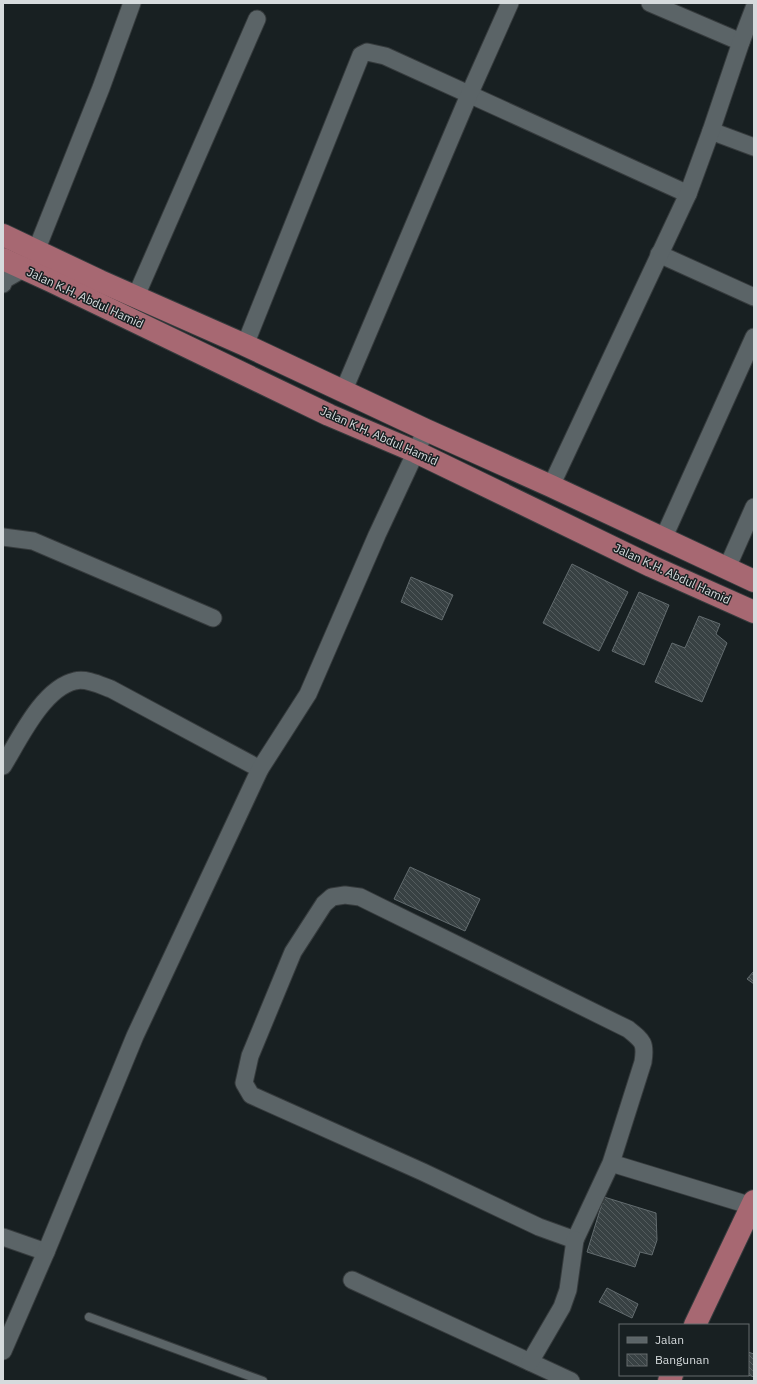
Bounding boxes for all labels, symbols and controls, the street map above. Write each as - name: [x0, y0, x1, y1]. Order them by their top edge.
- street label: Jalan K.H. Abdul Hamid: [24, 264, 146, 331]
- street label: Jalan K.H. Abdul Hamid: [318, 403, 440, 468]
- street label: Jalan K.H. Abdul Hamid: [611, 540, 733, 607]
- legend: [619, 1324, 749, 1376]
- text: Jalan: [655, 1332, 684, 1347]
- text: Bangunan: [655, 1352, 709, 1367]

